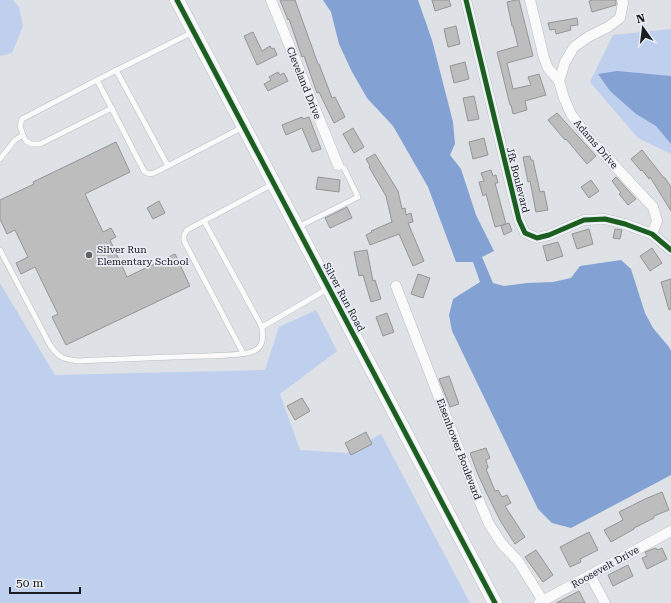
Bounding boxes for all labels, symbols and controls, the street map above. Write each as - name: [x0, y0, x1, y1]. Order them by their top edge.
- north arrow: [623, 8, 663, 48]
- text: N: [635, 11, 647, 26]
- street label: Cleveland Drive: [285, 45, 324, 121]
- street label: Adams Drive: [572, 117, 621, 171]
- street label: Jfk Boulevard: [505, 146, 532, 214]
- place label: Silver Run Elementary School: [97, 244, 189, 267]
- marker: Silver Run Elementary School: [84, 250, 94, 260]
- street label: Silver Run Road: [321, 261, 367, 334]
- street label: Eisenhower Boulevard: [435, 397, 484, 502]
- street label: Roosevelt Drive: [569, 544, 641, 590]
- scale bar: [10, 569, 80, 595]
- text: 50 m: [16, 576, 43, 590]

